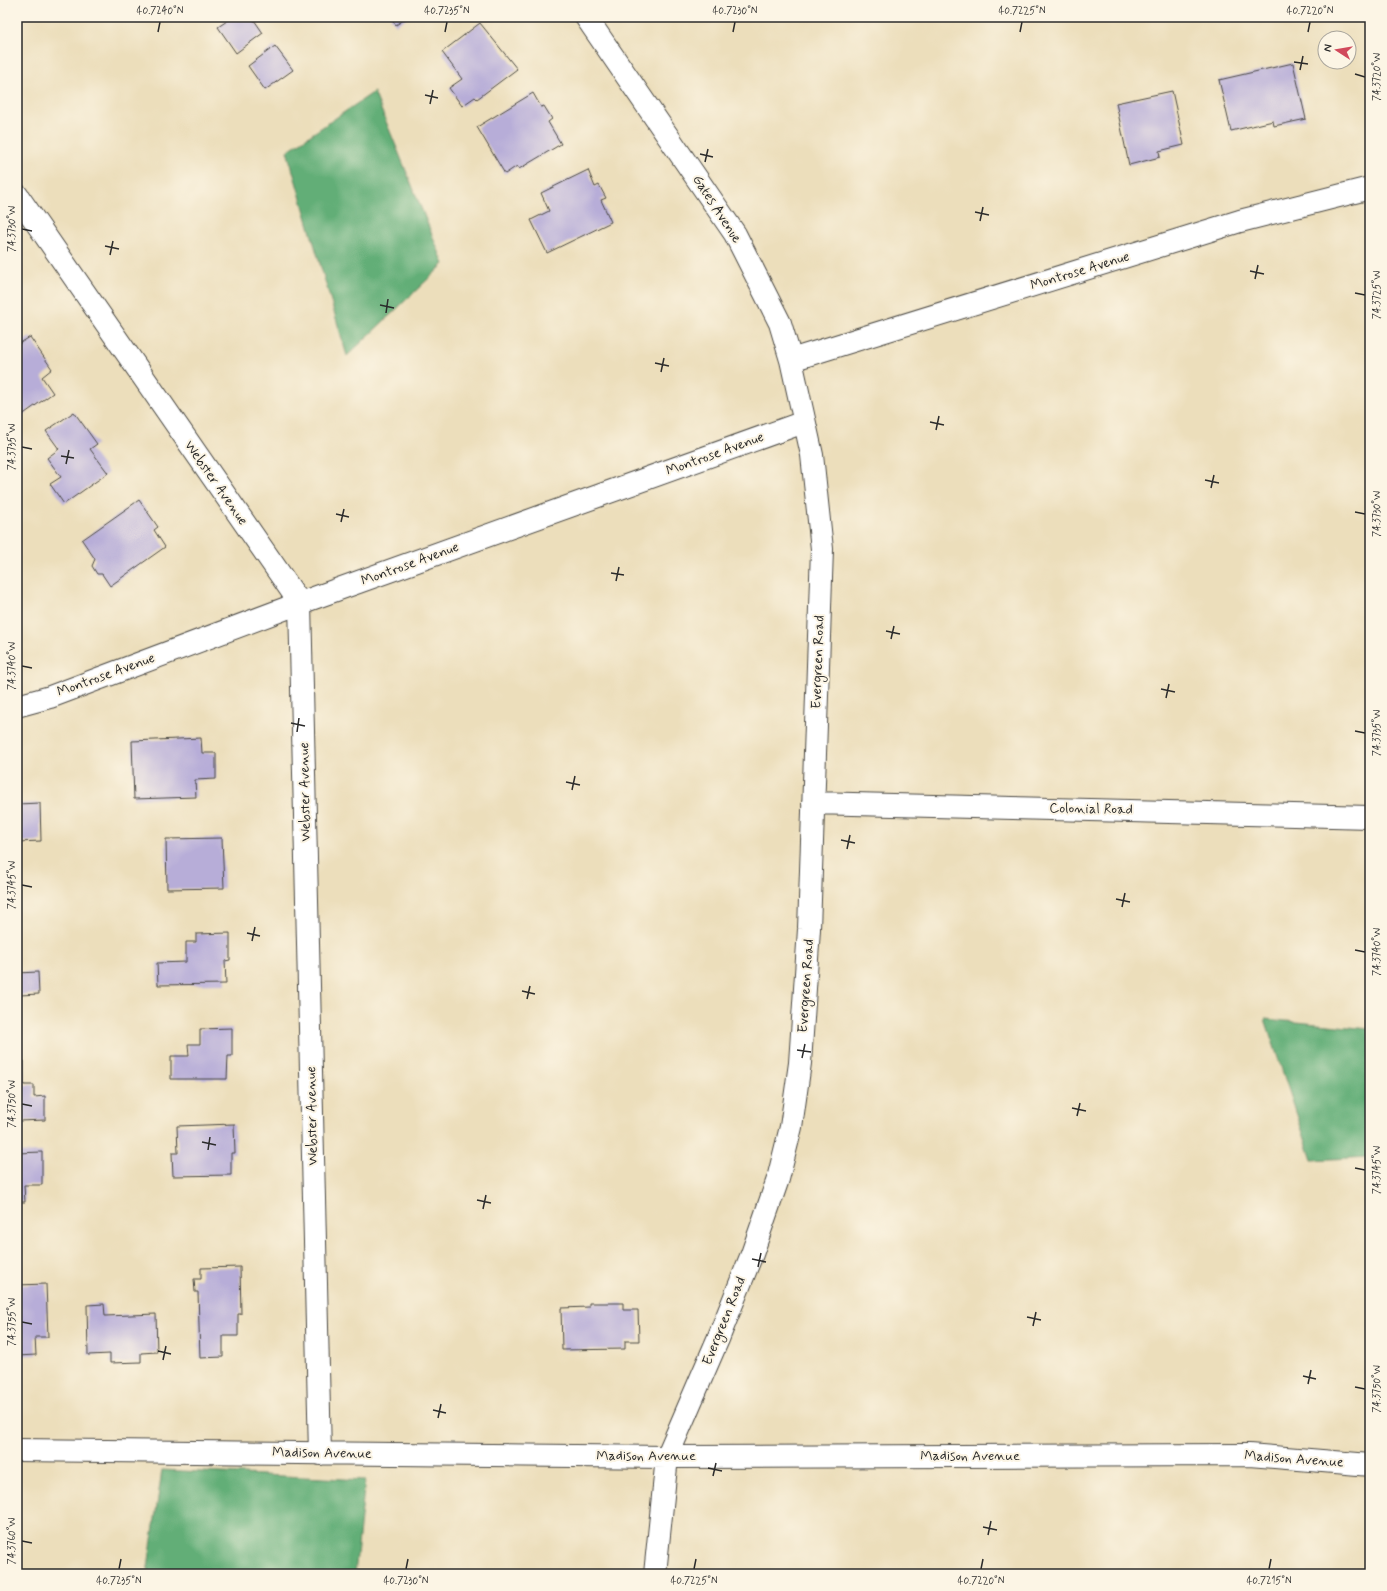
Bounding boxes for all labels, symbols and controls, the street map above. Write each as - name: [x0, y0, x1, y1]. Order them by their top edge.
- text: 40.7240°N: [137, 4, 184, 18]
- text: 40.7235°N: [424, 4, 470, 18]
- text: 40.7230°N: [713, 4, 758, 18]
- text: 40.7225°N: [998, 4, 1046, 18]
- text: 40.7220°N: [1287, 4, 1334, 18]
- north arrow: [1317, 30, 1357, 70]
- text: N: [1321, 43, 1336, 53]
- text: 74.3720°W: [1370, 53, 1384, 101]
- street label: Gates Avenue: [688, 172, 746, 247]
- text: 74.3730°W: [5, 206, 19, 252]
- street label: Montrose Avenue: [1028, 247, 1132, 295]
- text: 74.3725°W: [1370, 271, 1384, 319]
- text: 74.3735°W: [5, 424, 19, 470]
- street label: Montrose Avenue: [664, 428, 766, 480]
- street label: Webster Avenue: [180, 437, 252, 529]
- text: 74.3730°W: [1370, 491, 1384, 537]
- street label: Montrose Avenue: [359, 538, 461, 590]
- street label: Evergreen Road: [807, 615, 830, 709]
- text: 74.3740°W: [5, 642, 19, 690]
- street label: Montrose Avenue: [55, 649, 157, 701]
- text: 74.3735°W: [1370, 710, 1384, 756]
- street label: Webster Avenue: [295, 742, 315, 842]
- street label: Colonial Road: [1049, 799, 1133, 819]
- text: 74.3745°W: [5, 861, 19, 909]
- text: 74.3740°W: [1370, 928, 1384, 976]
- street label: Evergreen Road: [794, 939, 819, 1034]
- street label: Webster Avenue: [302, 1066, 322, 1166]
- text: 74.3750°W: [5, 1080, 19, 1128]
- text: 74.3745°W: [1370, 1146, 1384, 1194]
- street label: Evergreen Road: [698, 1274, 751, 1368]
- text: 74.3755°W: [5, 1298, 19, 1346]
- text: 74.3750°W: [1370, 1365, 1384, 1413]
- street label: Madison Avenue: [272, 1443, 372, 1463]
- street label: Madison Avenue: [596, 1447, 696, 1465]
- street label: Madison Avenue: [920, 1447, 1020, 1465]
- street label: Madison Avenue: [1244, 1447, 1344, 1471]
- text: 74.3760°W: [5, 1518, 19, 1564]
- text: 40.7235°N: [96, 1574, 142, 1588]
- text: 40.7230°N: [384, 1574, 429, 1588]
- text: 40.7225°N: [670, 1574, 718, 1588]
- text: 40.7220°N: [958, 1574, 1005, 1588]
- text: 40.7215°N: [1246, 1574, 1292, 1588]

